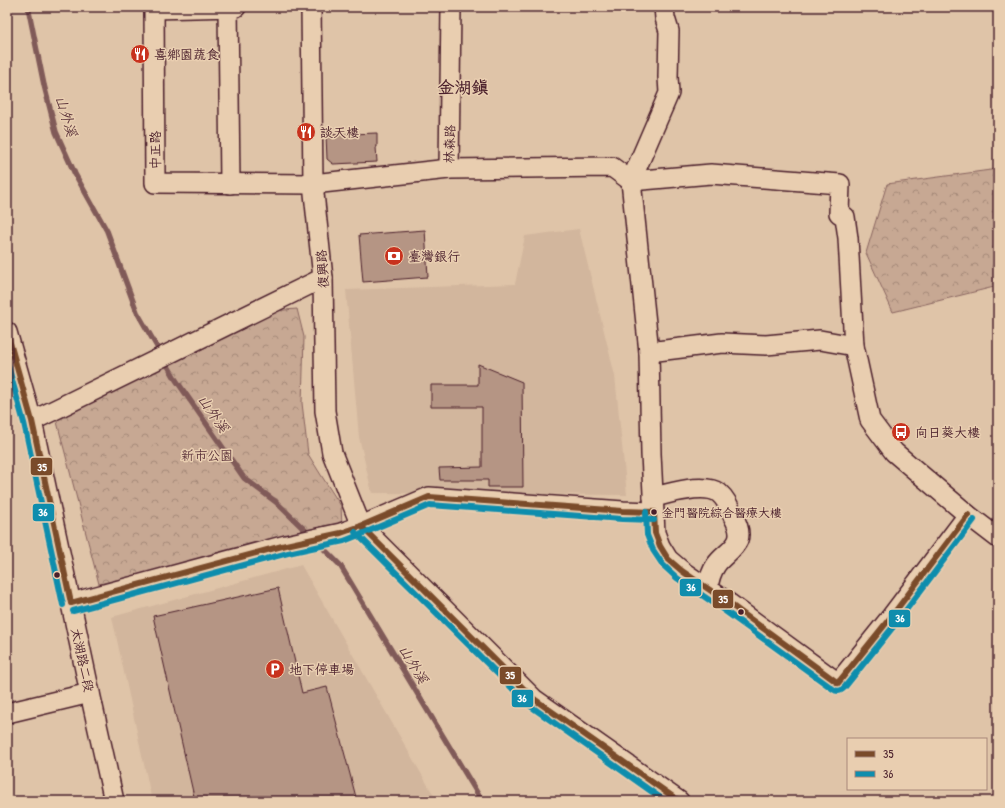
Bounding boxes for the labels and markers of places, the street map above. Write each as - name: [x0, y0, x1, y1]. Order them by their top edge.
- restaurant icon: 喜鄉園蔬食: [129, 43, 151, 65]
- place label: 喜鄉園蔬食: [154, 45, 219, 63]
- restaurant icon: 談天樓: [295, 121, 317, 143]
- place label: 談天樓: [320, 123, 359, 141]
- bank icon: 臺灣銀行: [383, 245, 405, 267]
- place label: 臺灣銀行: [408, 247, 460, 265]
- bus stop icon: 向日葵大樓: [890, 421, 912, 443]
- place label: 向日葵大樓: [915, 423, 980, 441]
- place label: 金門醫院綜合醫療大樓: [662, 504, 782, 521]
- marker: 金門醫院綜合醫療大樓: [649, 507, 659, 517]
- unlabelled marker: [52, 570, 62, 580]
- unlabelled marker: [736, 607, 746, 617]
- parking icon: 地下停車場: [264, 658, 286, 680]
- place label: 地下停車場: [289, 660, 354, 678]

